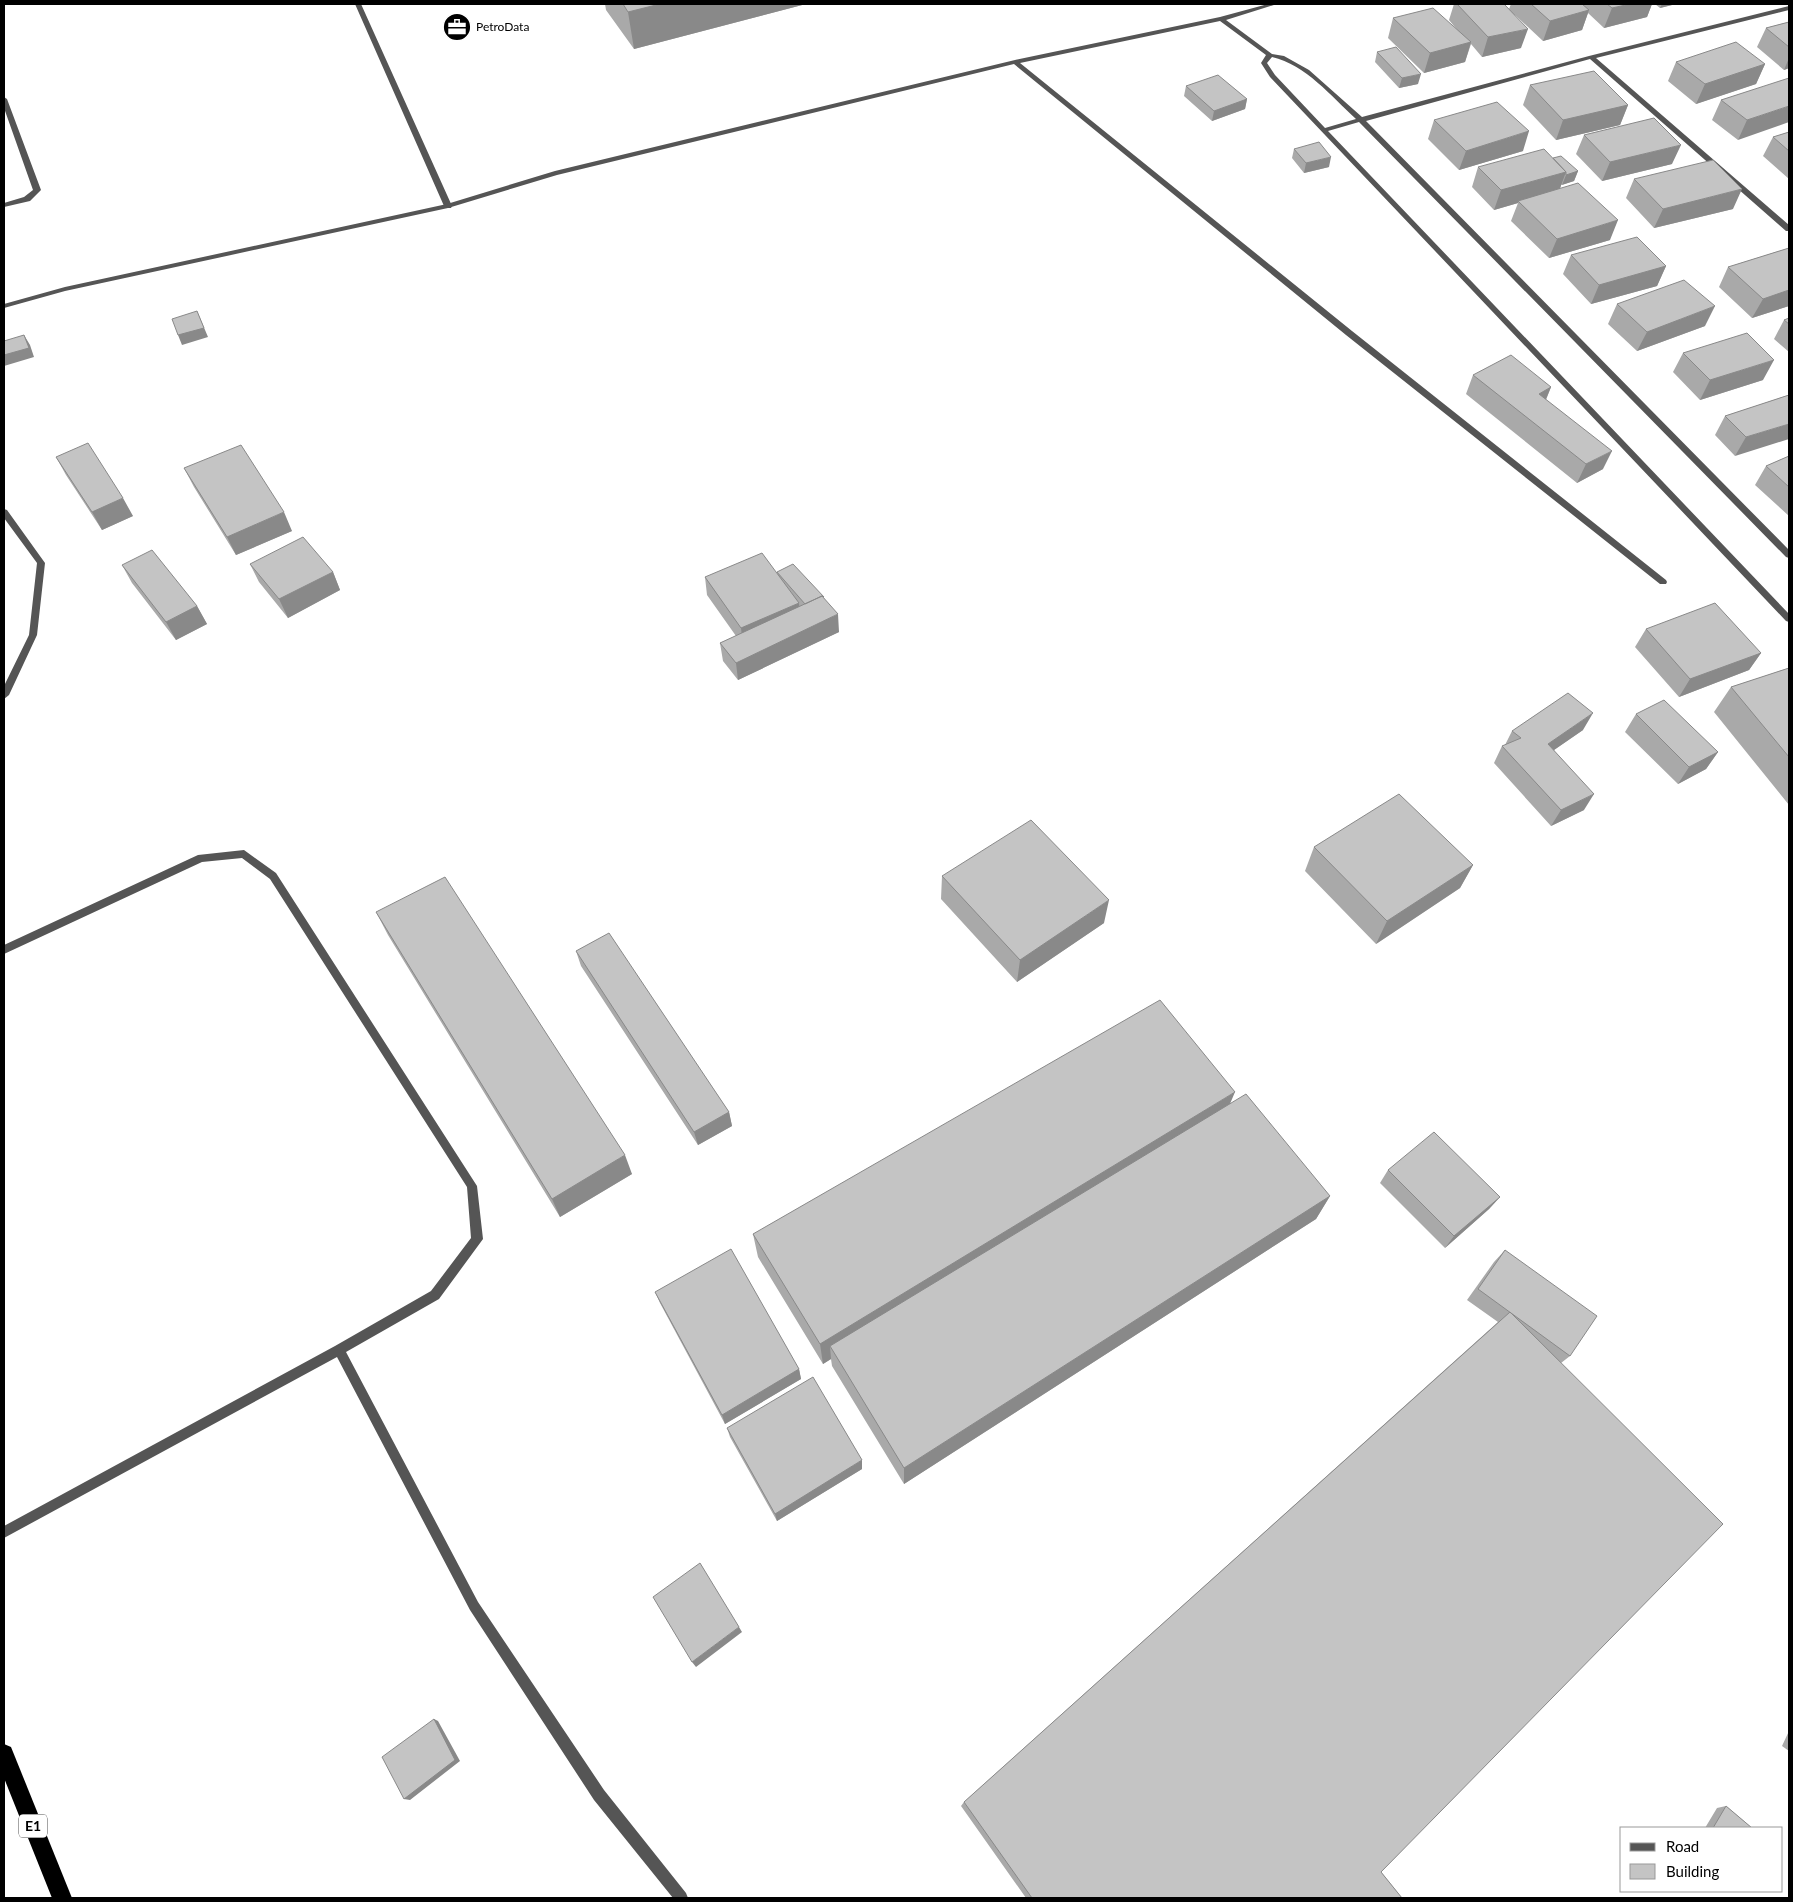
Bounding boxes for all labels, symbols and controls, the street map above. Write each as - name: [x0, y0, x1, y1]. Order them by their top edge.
- office icon: PetroData: [442, 12, 472, 42]
- place label: PetroData: [476, 19, 529, 34]
- road number: E1: [19, 1814, 47, 1838]
- legend: [1620, 1827, 1783, 1892]
- text: Road: [1666, 1837, 1699, 1855]
- text: Building: [1666, 1862, 1719, 1880]

